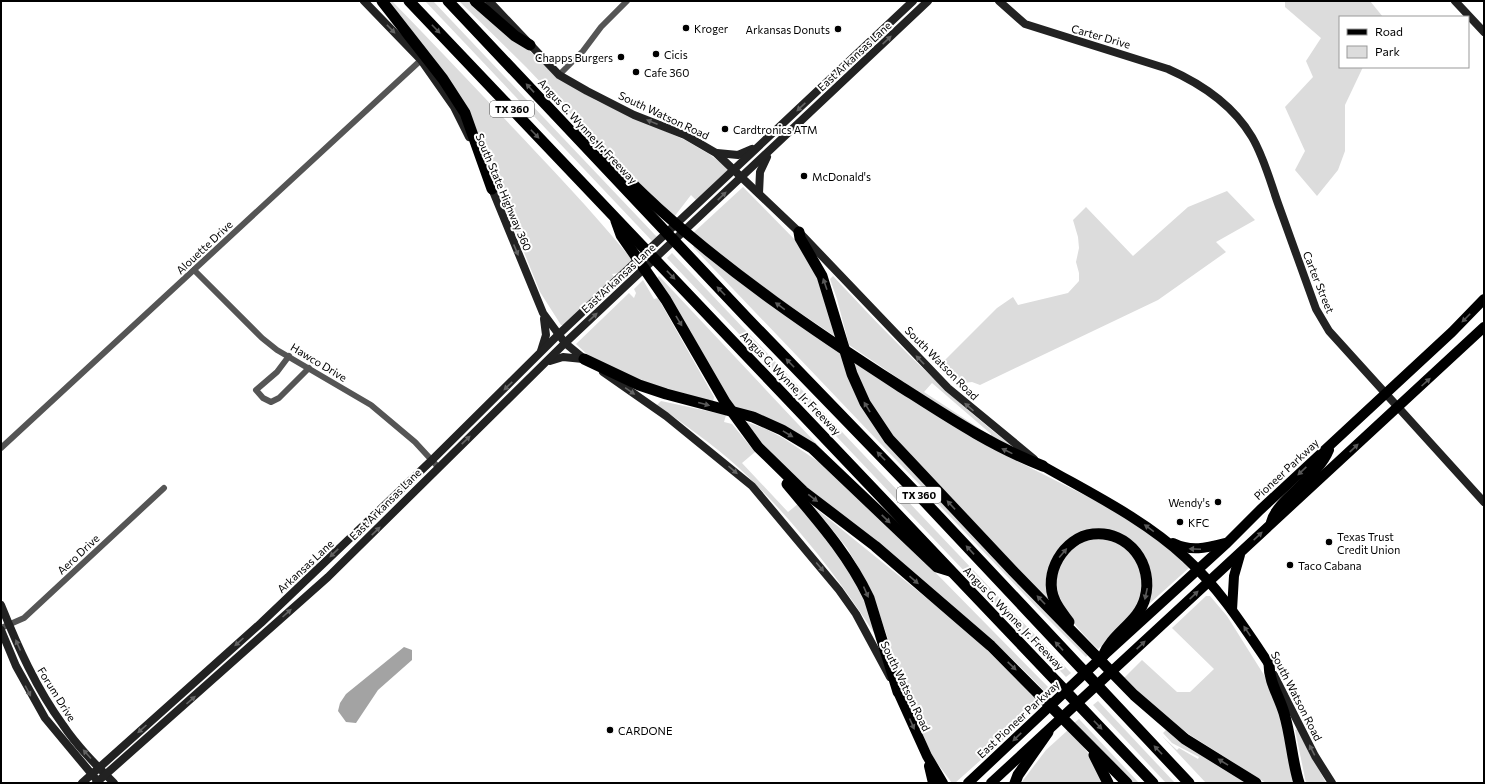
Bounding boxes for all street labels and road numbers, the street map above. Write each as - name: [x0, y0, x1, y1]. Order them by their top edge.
- street label: East Arkansas Lane: [814, 18, 894, 93]
- street label: Carter Drive: [1070, 21, 1132, 51]
- street label: Angus G. Wynne, Jr. Freeway: [535, 76, 640, 187]
- street label: South Watson Road: [617, 88, 711, 142]
- road number: TX 360: [490, 101, 534, 117]
- street label: South State Highway 360: [473, 131, 535, 253]
- street label: Alouette Drive: [173, 217, 235, 276]
- street label: East Arkansas Lane: [578, 240, 658, 315]
- street label: Carter Street: [1301, 249, 1337, 315]
- street label: South Watson Road: [903, 324, 981, 402]
- street label: Angus G. Wynne, Jr. Freeway: [737, 328, 844, 438]
- street label: Hawco Drive: [289, 340, 350, 384]
- street label: Pioneer Parkway: [1251, 435, 1321, 502]
- street label: East Arkansas Lane: [346, 465, 424, 543]
- road number: TX 360: [897, 487, 941, 503]
- street label: Aero Drive: [54, 531, 102, 577]
- street label: Arkansas Lane: [274, 537, 336, 595]
- street label: Angus G. Wynne, Jr. Freeway: [960, 563, 1067, 673]
- street label: South Watson Road: [879, 639, 933, 733]
- street label: South Watson Road: [1269, 649, 1325, 743]
- street label: Forum Drive: [35, 664, 79, 724]
- street label: East Pioneer Parkway: [974, 677, 1062, 760]

